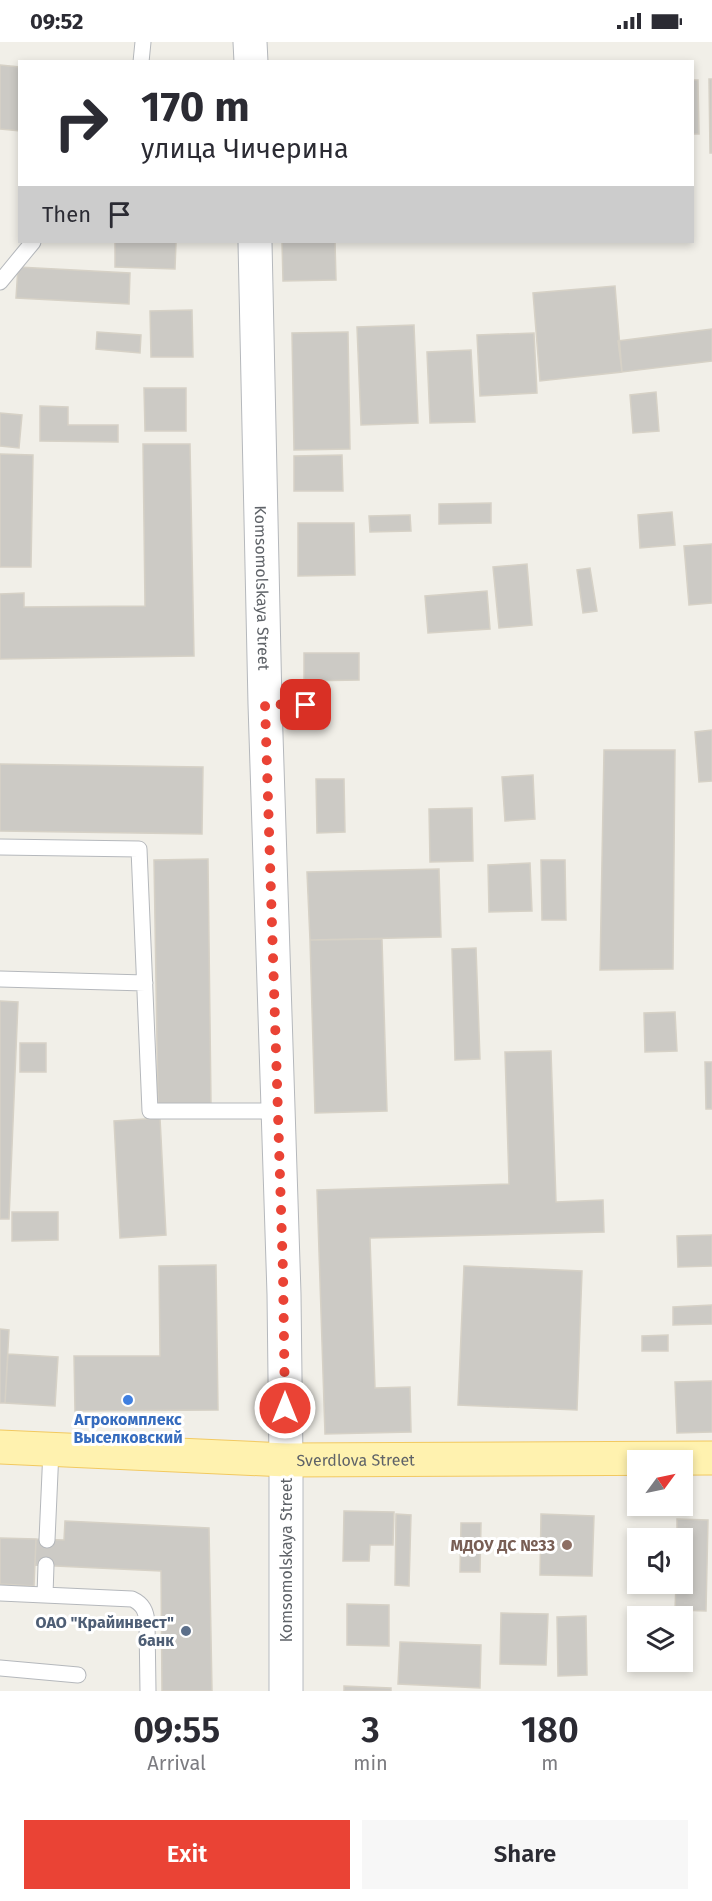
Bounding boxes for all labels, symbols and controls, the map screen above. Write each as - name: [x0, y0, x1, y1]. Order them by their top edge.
- text: 09:52: [30, 8, 83, 35]
- text: 170 m: [141, 82, 250, 132]
- icon: right: [42, 84, 120, 162]
- text: улица Чичерина: [141, 133, 349, 165]
- icon: arrive: [103, 198, 136, 231]
- text: Then: [42, 201, 91, 228]
- street label: Komsomolskaya Street: [251, 505, 274, 671]
- pin: [280, 679, 331, 730]
- icon: arrive: [289, 688, 322, 721]
- position arrow: [253, 1376, 317, 1440]
- marker: Агрокомплекс Выселковский: [121, 1393, 135, 1407]
- place label: Агрокомплекс Выселковский: [73, 1410, 183, 1447]
- street label: Sverdlova Street: [296, 1450, 415, 1469]
- north arrow: [627, 1450, 693, 1516]
- map controls: [627, 1450, 693, 1672]
- street label: Komsomolskaya Street: [277, 1477, 296, 1642]
- button: sound: [627, 1528, 693, 1594]
- place label: МДОУ ДС №33: [451, 1536, 555, 1555]
- marker: МДОУ ДС №33: [560, 1538, 574, 1552]
- button: layers: [627, 1606, 693, 1672]
- place label: ОАО "Крайинвест" банк: [36, 1613, 174, 1650]
- marker: ОАО "Крайинвест" банк: [179, 1624, 193, 1638]
- text: 09:55: [133, 1708, 220, 1752]
- text: 3: [361, 1708, 380, 1752]
- text: 180: [521, 1708, 579, 1752]
- text: Arrival: [147, 1751, 206, 1775]
- text: min: [353, 1751, 388, 1775]
- text: m: [541, 1751, 558, 1775]
- button: Exit: [24, 1820, 350, 1889]
- button: Share: [362, 1820, 688, 1889]

